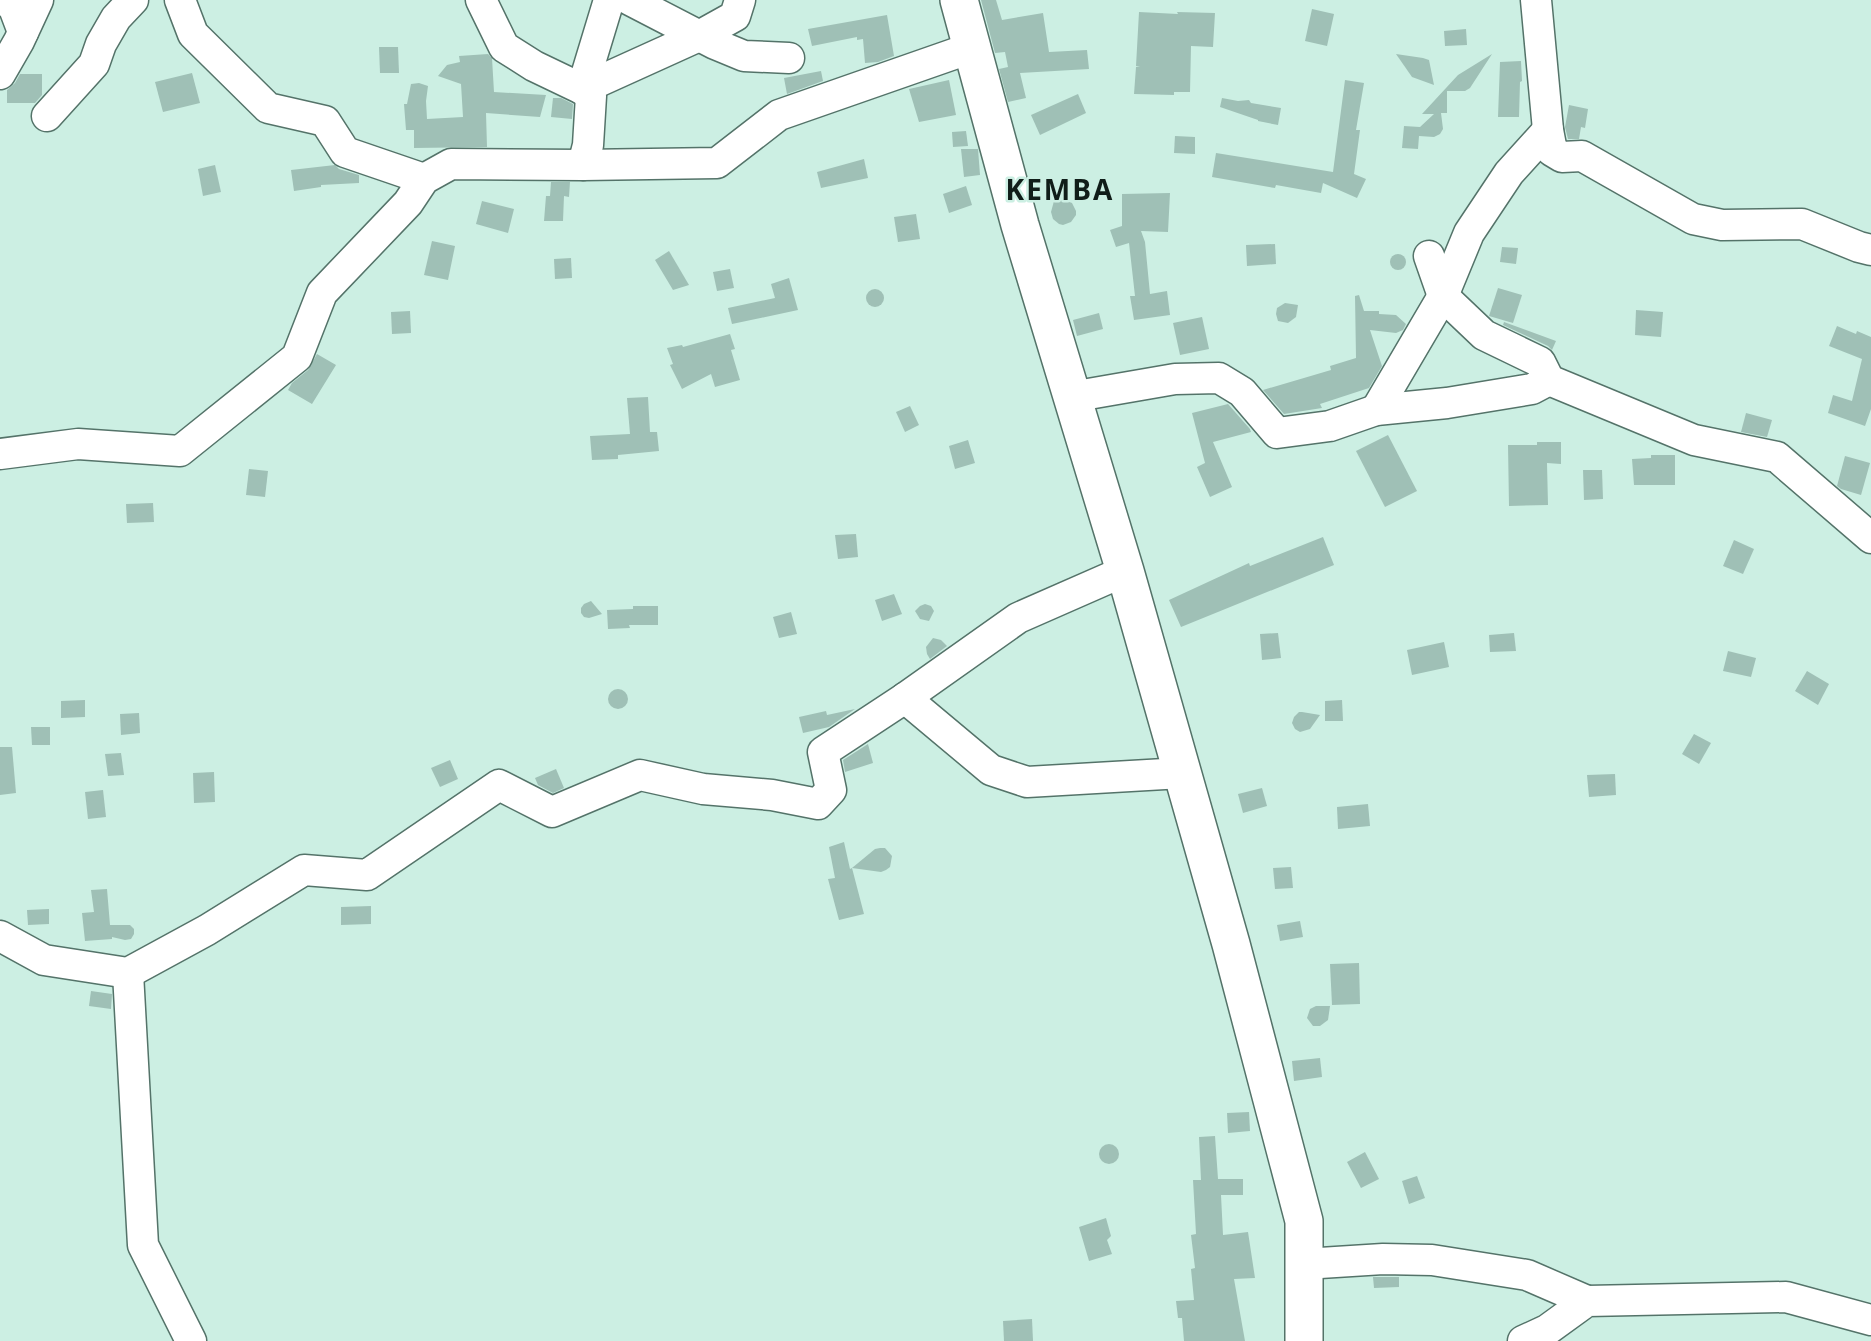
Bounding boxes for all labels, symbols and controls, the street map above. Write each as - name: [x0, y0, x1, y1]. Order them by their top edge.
- district label: KEMBA: [1006, 170, 1114, 208]

